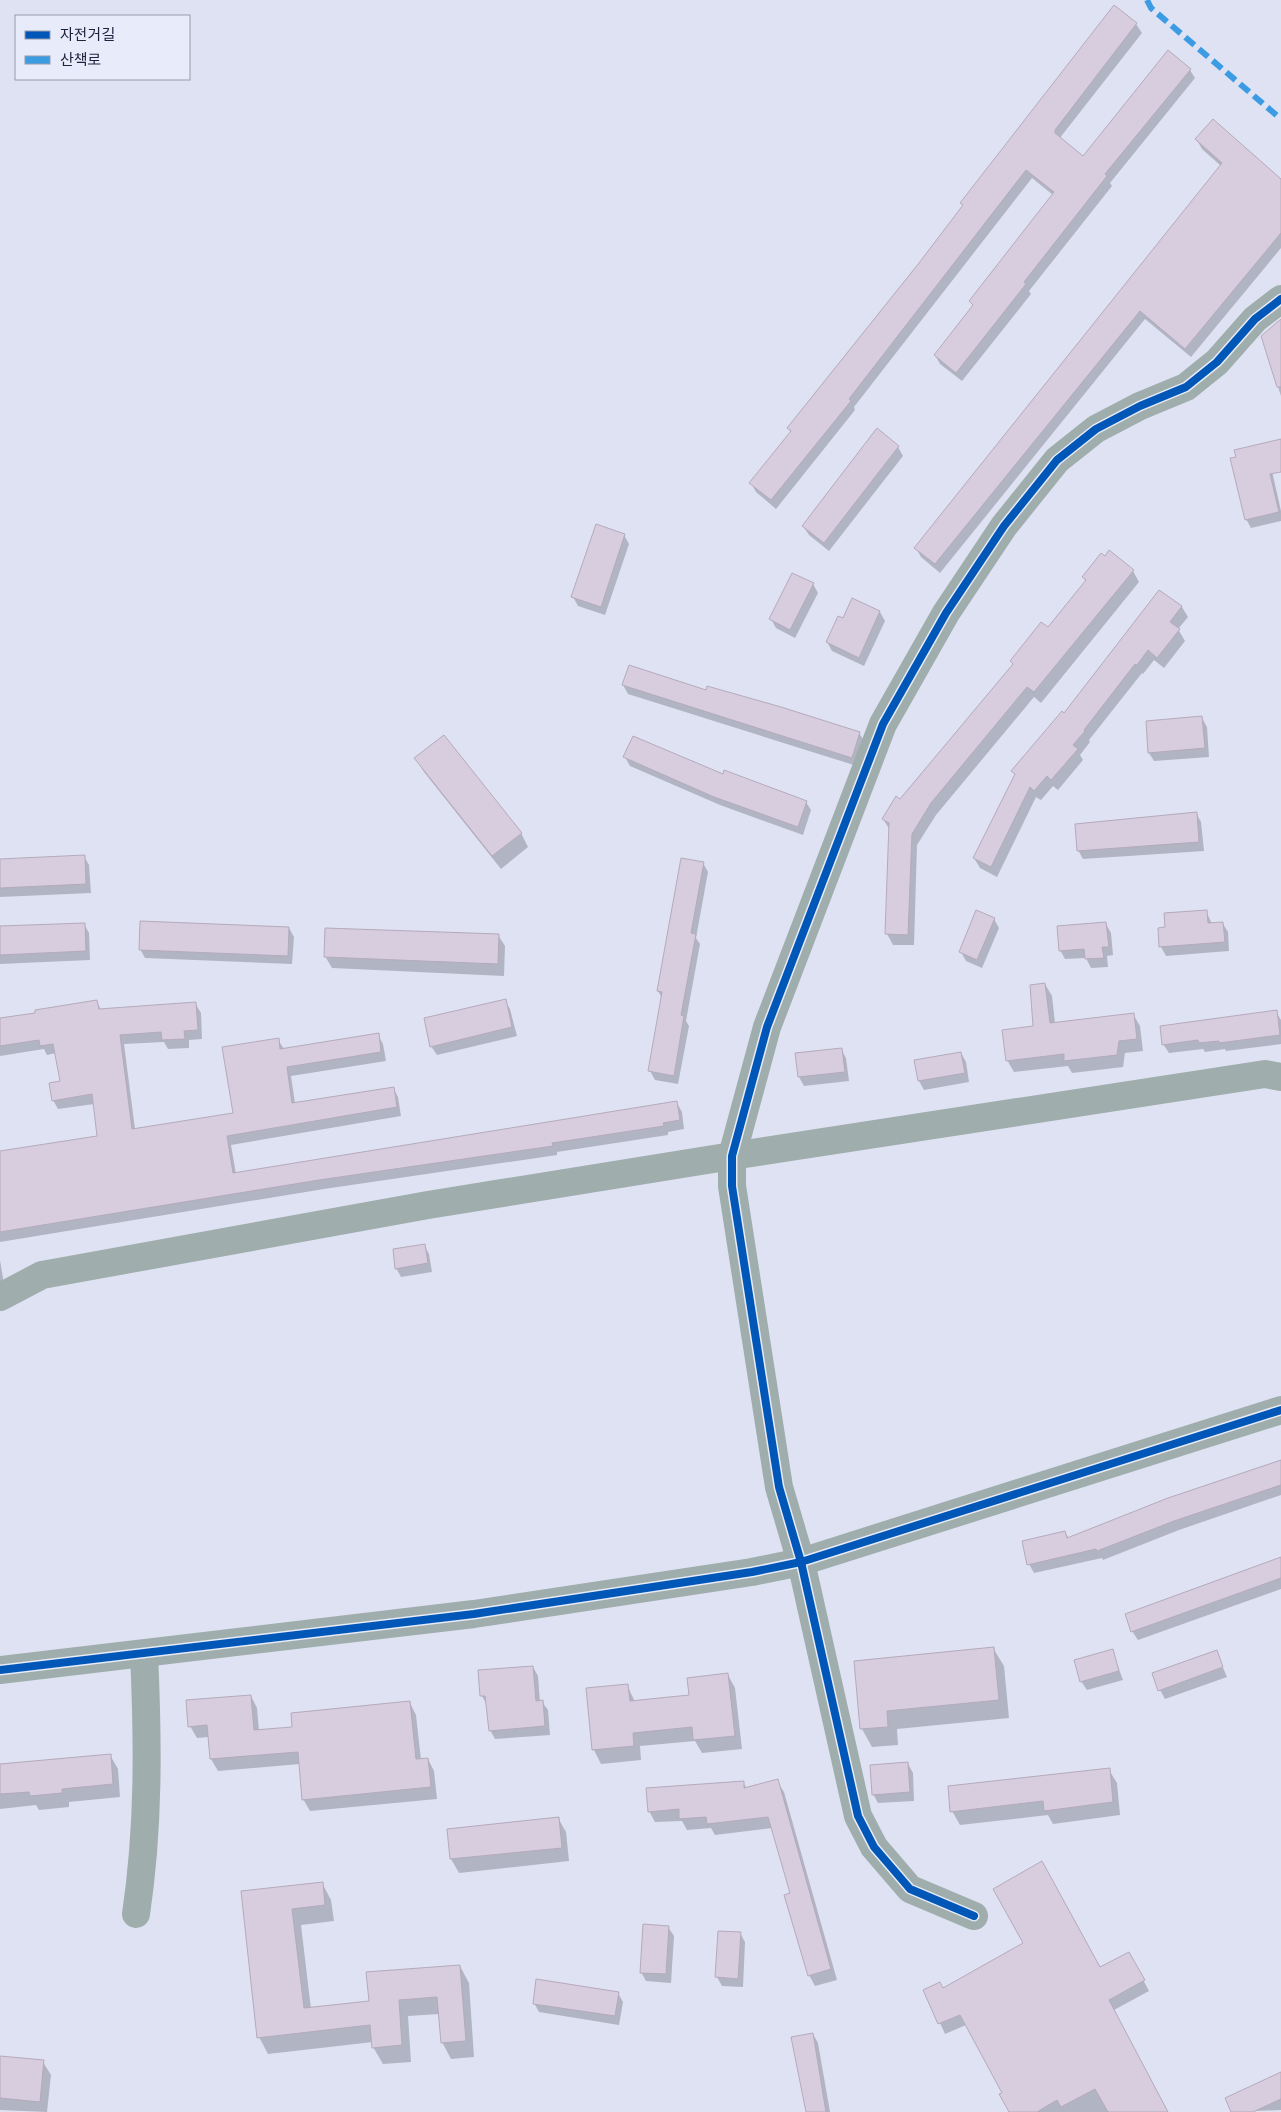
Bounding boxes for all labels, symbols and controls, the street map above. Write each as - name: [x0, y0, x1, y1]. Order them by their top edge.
- legend: [15, 15, 190, 80]
- text: 자전거길: [60, 26, 115, 44]
- text: 산책로: [60, 51, 101, 69]

